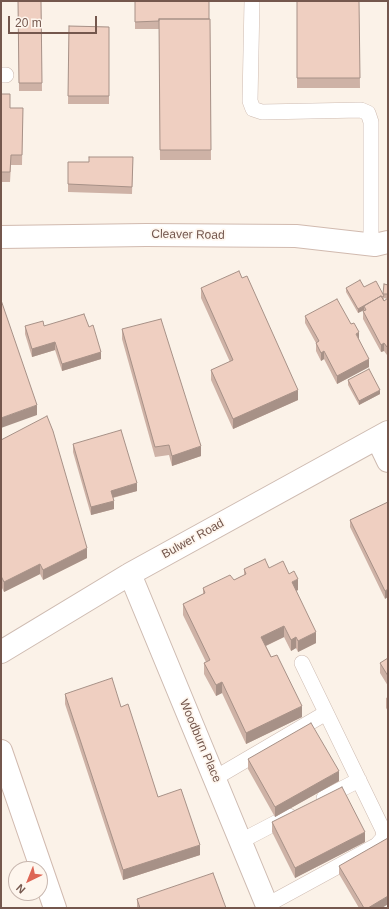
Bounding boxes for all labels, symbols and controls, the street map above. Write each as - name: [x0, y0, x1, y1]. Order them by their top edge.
- scale bar: [10, 8, 99, 34]
- text: 20 m: [15, 16, 42, 30]
- street label: Cleaver Road: [151, 227, 225, 243]
- street label: Bulwer Road: [159, 516, 227, 562]
- street label: Woodburn Place: [176, 697, 224, 785]
- north arrow: [8, 861, 48, 901]
- text: N: [14, 882, 28, 896]

